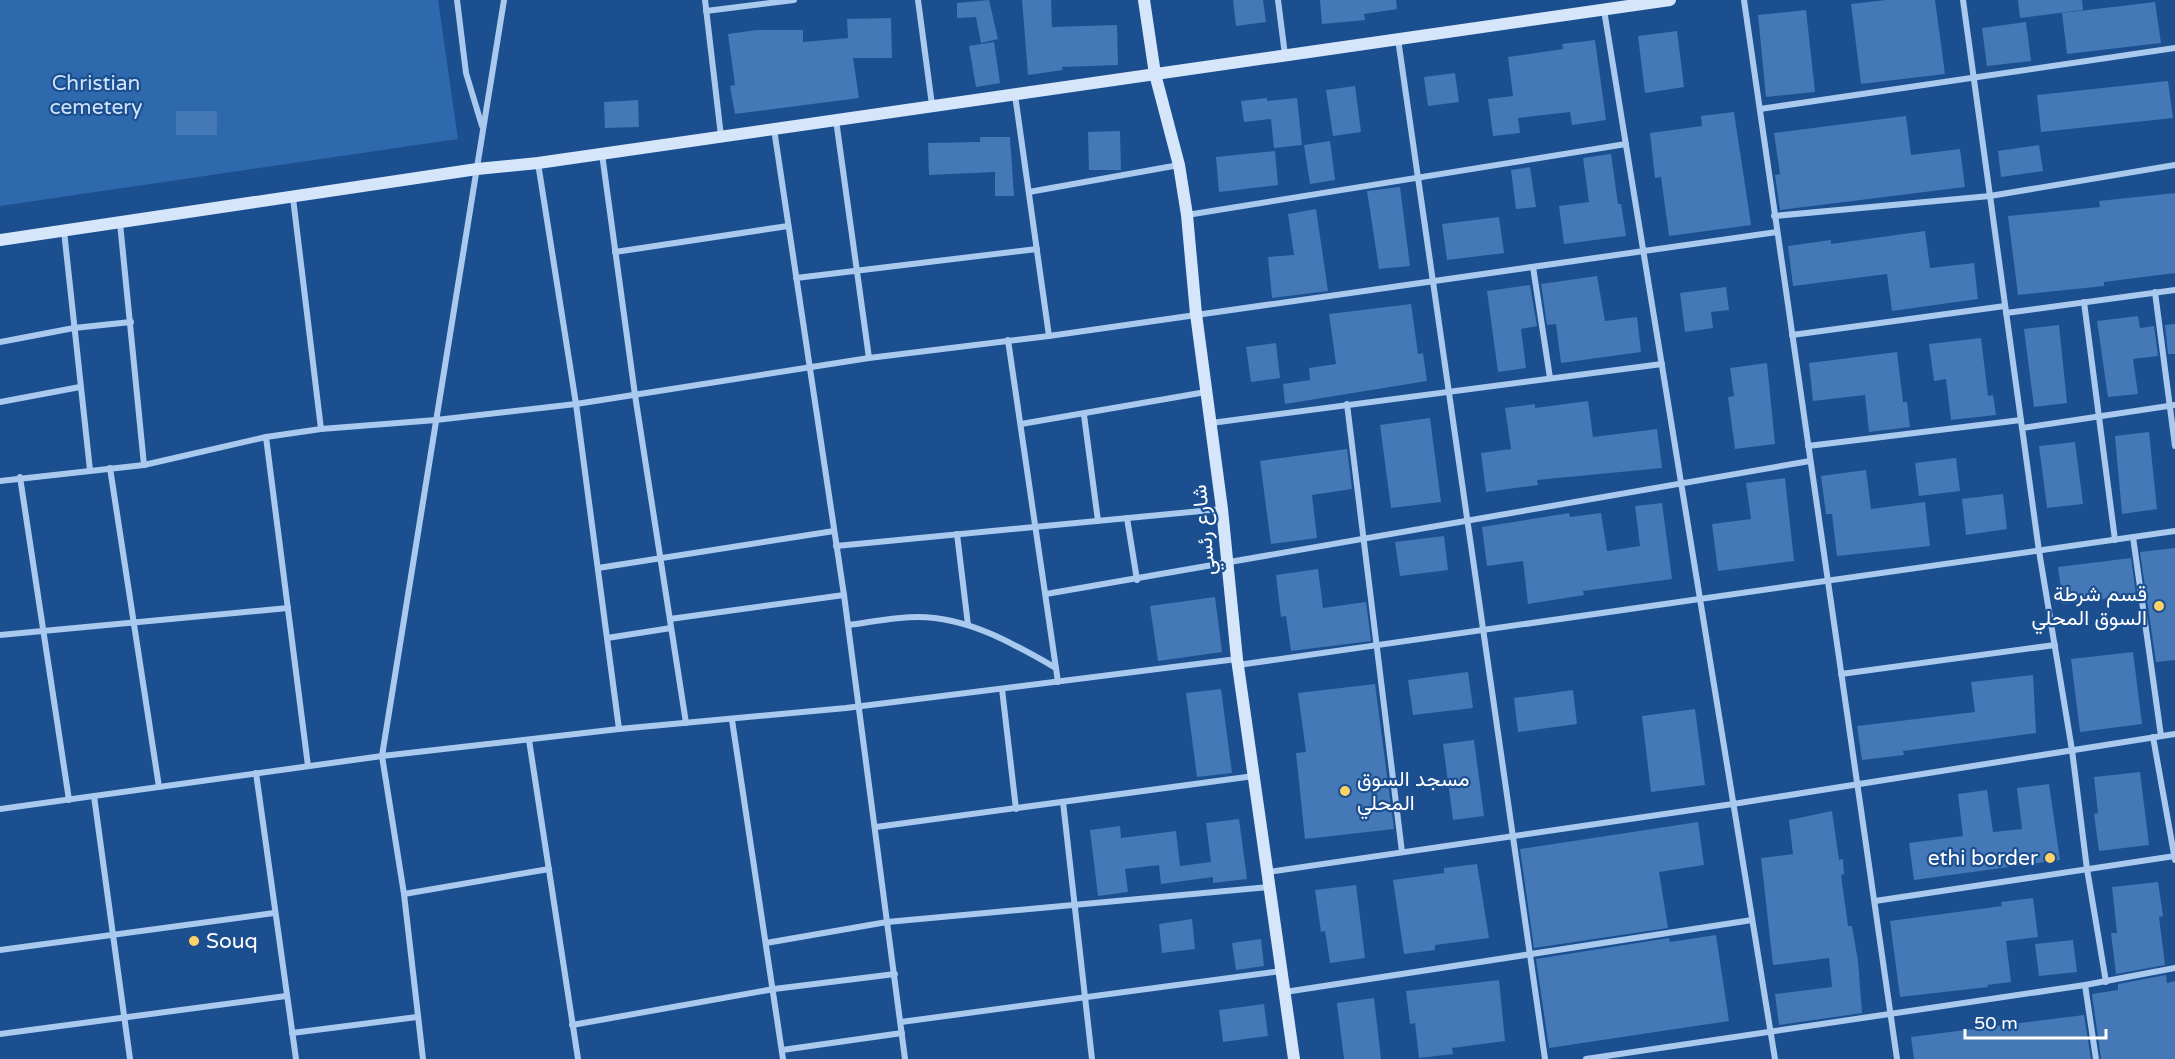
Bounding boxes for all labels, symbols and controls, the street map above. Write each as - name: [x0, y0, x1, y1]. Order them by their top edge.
- park label: Christian cemetery: [49, 71, 143, 120]
- street label: شارع رئسي: [1187, 483, 1225, 577]
- place label: قسم شرطة السوق المحلي: [2031, 582, 2147, 635]
- marker: قسم شرطة السوق المحلي: [2152, 599, 2166, 613]
- place label: مسجد السوق المحلي: [1357, 767, 1469, 820]
- marker: مسجد السوق المحلي: [1338, 784, 1352, 798]
- place label: ethi border: [1928, 846, 2038, 871]
- marker: ethi border: [2043, 851, 2057, 865]
- place label: Souq: [206, 929, 258, 954]
- marker: Souq: [187, 934, 201, 948]
- scale bar: [1965, 1002, 2106, 1040]
- text: 50 m: [1974, 1012, 2018, 1034]

